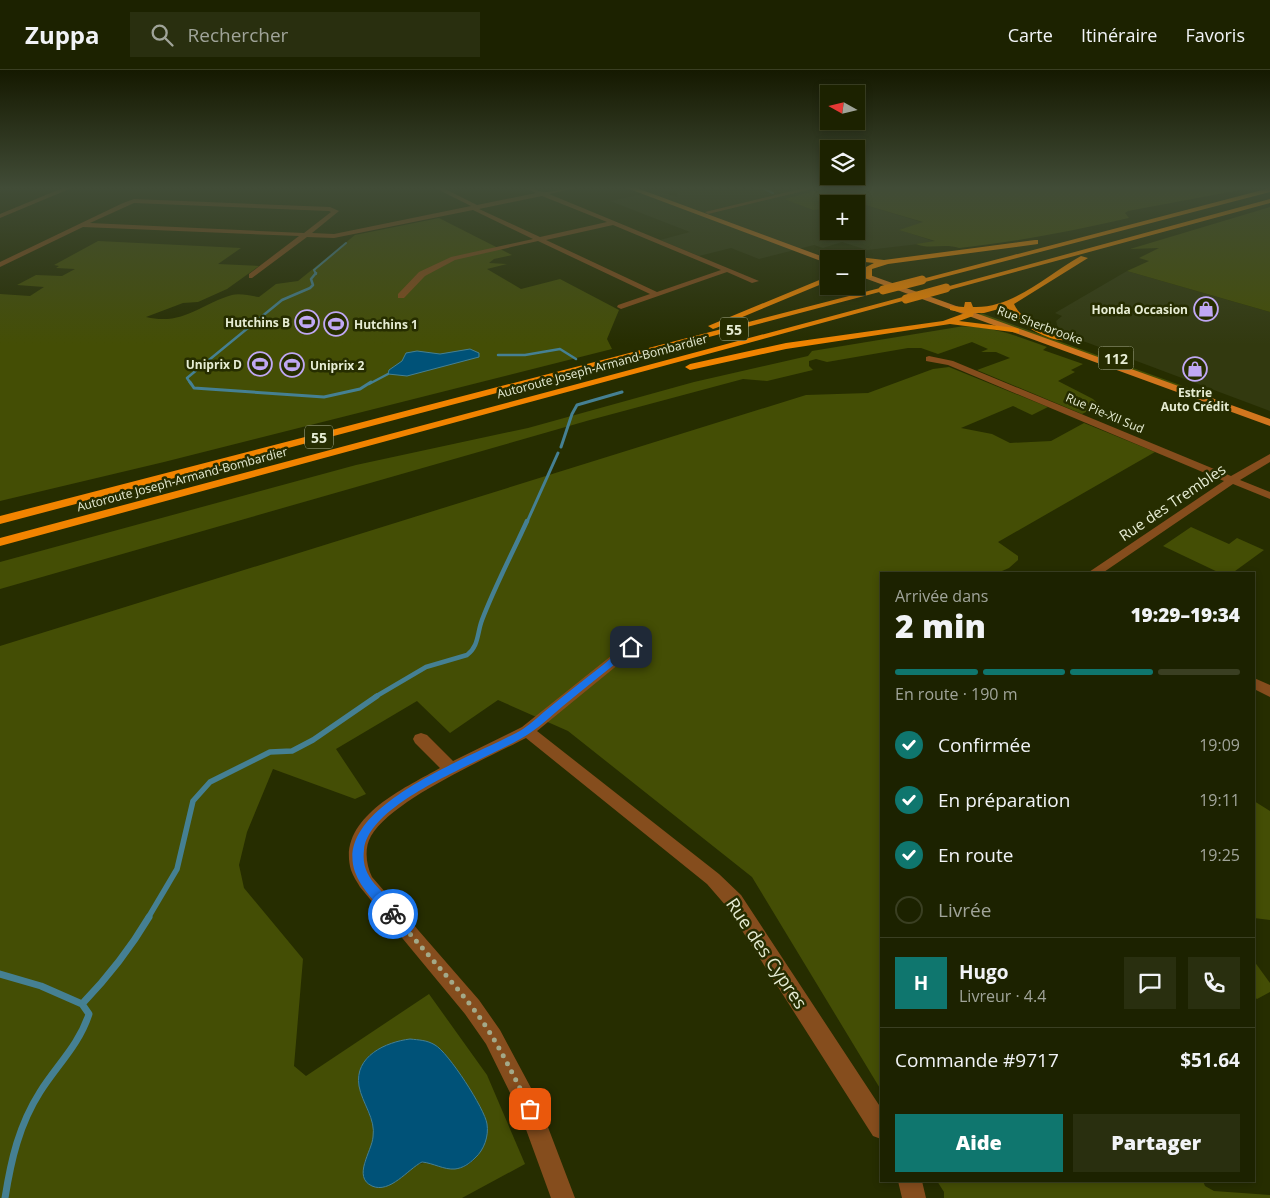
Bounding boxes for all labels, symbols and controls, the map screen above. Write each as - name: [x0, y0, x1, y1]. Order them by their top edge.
- search box: [130, 12, 480, 57]
- text: Zuppa: [25, 18, 100, 51]
- icon: search: [148, 21, 176, 49]
- text: Rechercher: [188, 22, 288, 48]
- text: Carte: [1008, 23, 1053, 47]
- text: Itinéraire: [1081, 23, 1157, 47]
- text: Favoris: [1185, 23, 1245, 47]
- north arrow: [820, 85, 865, 130]
- map controls: [820, 85, 865, 295]
- button: layers: [820, 140, 865, 185]
- button: +: [820, 195, 865, 240]
- button: −: [820, 250, 865, 295]
- shop icon: Honda Occasion: [1193, 296, 1219, 322]
- place label: Honda Occasion: [1091, 301, 1188, 318]
- street label: Rue Sherbrooke: [995, 302, 1085, 348]
- sports icon: Hutchins B: [294, 309, 320, 335]
- sports icon: Hutchins 1: [323, 311, 349, 337]
- place label: Hutchins B: [225, 314, 290, 331]
- place label: Hutchins 1: [354, 316, 418, 333]
- road number: 55: [720, 318, 748, 340]
- street label: Autoroute Joseph-Armand-Bombardier: [495, 330, 709, 402]
- road number: 112: [1098, 346, 1134, 370]
- sports icon: Uniprix D: [247, 351, 273, 377]
- sports icon: Uniprix 2: [279, 352, 305, 378]
- place label: Uniprix D: [186, 356, 242, 373]
- shop icon: Estrie Auto Crédit: [1182, 356, 1208, 382]
- place label: Uniprix 2: [310, 357, 364, 374]
- place label: Estrie Auto Crédit: [1161, 384, 1229, 415]
- street label: Rue Pie-XII Sud: [1063, 389, 1147, 437]
- road number: 55: [305, 426, 333, 448]
- street label: Autoroute Joseph-Armand-Bombardier: [75, 443, 289, 515]
- street label: Rue des Trembles: [1115, 459, 1229, 545]
- text: Arrivée dans: [895, 585, 988, 607]
- text: 19:29–19:34: [1130, 602, 1240, 628]
- text: 2 min: [895, 604, 986, 647]
- pin: [610, 626, 652, 668]
- icon: home: [617, 633, 645, 661]
- text: En route · 190 m: [895, 683, 1017, 705]
- icon: check: [895, 731, 923, 759]
- text: Confirmée: [938, 732, 1031, 758]
- text: 19:09: [1199, 734, 1240, 756]
- icon: check: [895, 786, 923, 814]
- text: En préparation: [938, 787, 1070, 813]
- text: 19:11: [1199, 789, 1240, 811]
- icon: check: [895, 841, 923, 869]
- text: En route: [938, 842, 1013, 868]
- text: 19:25: [1199, 844, 1240, 866]
- courier: [368, 889, 418, 939]
- street label: Rue des Cypres: [721, 893, 813, 1013]
- text: Livrée: [938, 897, 991, 923]
- icon: bike: [379, 900, 407, 928]
- button: chat: [1124, 957, 1176, 1009]
- button: phone: [1188, 957, 1240, 1009]
- text: Hugo: [959, 959, 1009, 985]
- text: H: [914, 970, 928, 996]
- text: Livreur · 4.4: [959, 985, 1046, 1007]
- text: Commande #9717: [895, 1047, 1059, 1073]
- text: $51.64: [1180, 1047, 1240, 1073]
- pin: [509, 1088, 551, 1130]
- icon: bag: [516, 1095, 544, 1123]
- button: Aide: [895, 1114, 1063, 1172]
- button: Partager: [1073, 1114, 1240, 1172]

